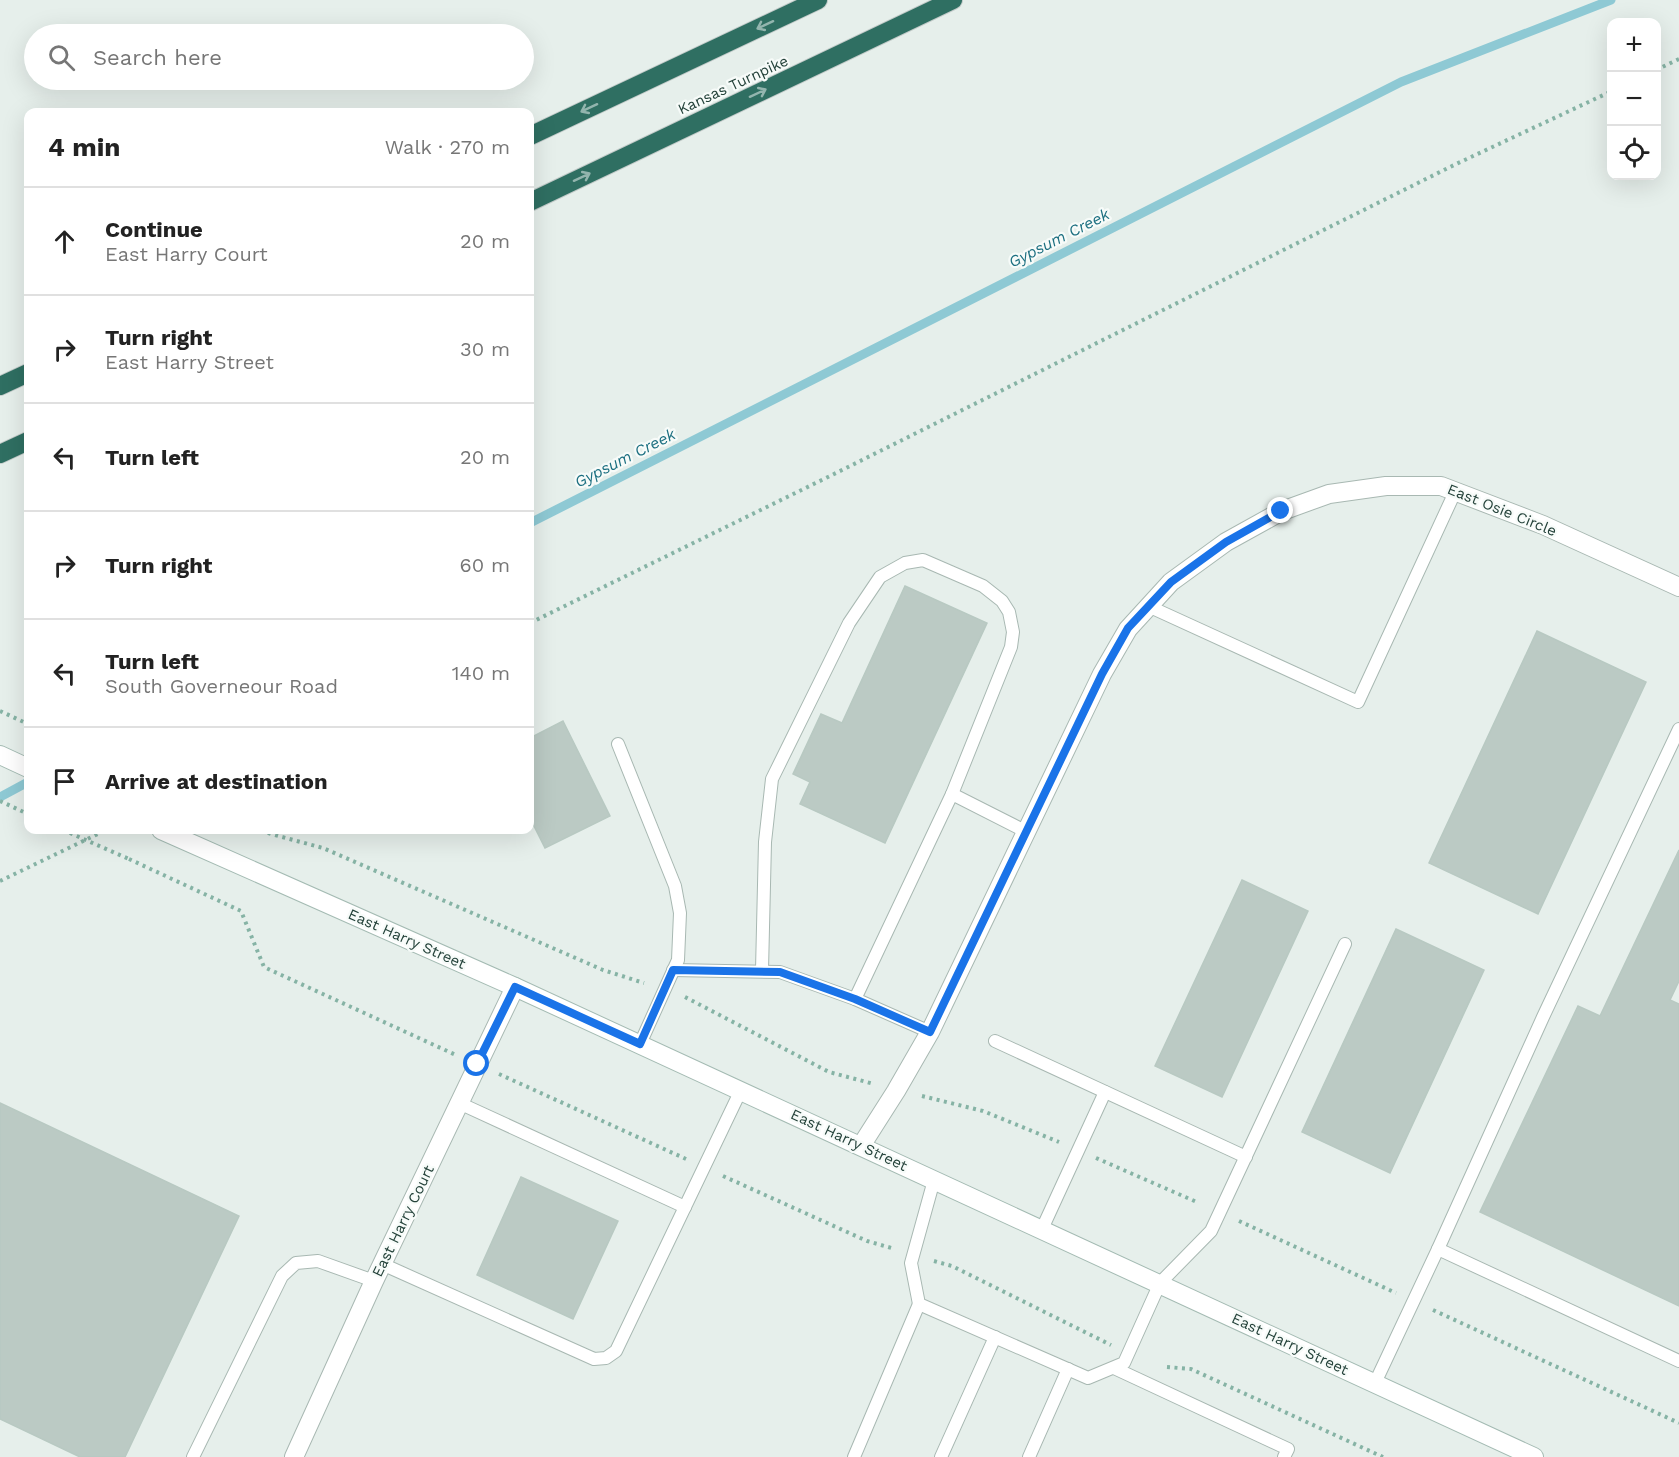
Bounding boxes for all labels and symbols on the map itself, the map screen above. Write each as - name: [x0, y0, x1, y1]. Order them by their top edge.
- one-way arrow: [757, 19, 775, 31]
- street label: Kansas Turnpike: [675, 52, 791, 118]
- one-way arrow: [749, 86, 767, 98]
- one-way arrow: [581, 103, 599, 115]
- one-way arrow: [573, 170, 591, 182]
- water label: Gypsum Creek: [1005, 204, 1114, 272]
- water label: Gypsum Creek: [571, 424, 680, 492]
- street label: East Osie Circle: [1445, 480, 1559, 540]
- route end: [1267, 497, 1293, 523]
- street label: East Harry Street: [345, 905, 469, 973]
- route start: [463, 1050, 489, 1076]
- street label: East Harry Street: [788, 1105, 911, 1175]
- street label: East Harry Court: [368, 1162, 438, 1280]
- street label: East Harry Street: [1229, 1309, 1352, 1379]

